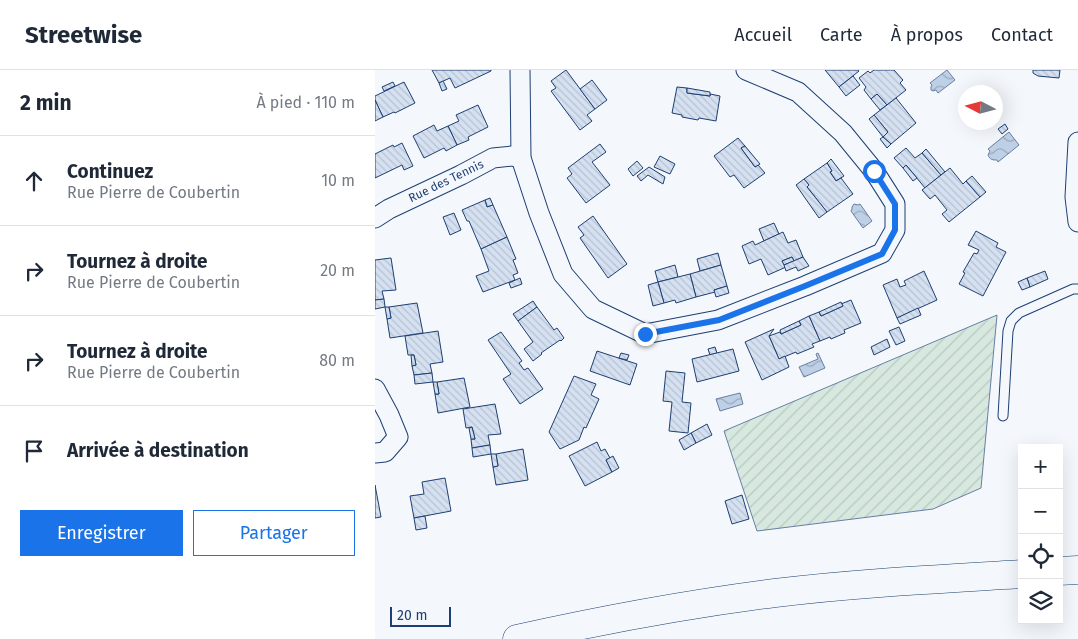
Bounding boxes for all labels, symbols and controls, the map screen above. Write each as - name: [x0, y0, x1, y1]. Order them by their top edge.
- text: Streetwise: [25, 21, 142, 49]
- text: Accueil: [734, 24, 792, 46]
- text: Carte: [820, 24, 863, 46]
- text: À propos: [891, 24, 963, 46]
- text: Contact: [991, 24, 1053, 46]
- north arrow: [958, 85, 1003, 130]
- text: 2 min: [20, 90, 72, 116]
- text: À pied · 110 m: [256, 93, 355, 112]
- street label: Rue des Tennis: [406, 157, 486, 205]
- text: Continuez: [67, 160, 153, 183]
- route start: [863, 160, 886, 183]
- icon: ahead: [20, 167, 48, 195]
- text: 10 m: [321, 171, 355, 190]
- text: Rue Pierre de Coubertin: [67, 183, 240, 202]
- text: Tournez à droite: [67, 250, 208, 273]
- icon: right: [20, 257, 48, 285]
- text: 20 m: [320, 261, 355, 280]
- text: Rue Pierre de Coubertin: [67, 273, 240, 292]
- route end: [634, 323, 657, 346]
- text: Tournez à droite: [67, 340, 208, 363]
- icon: right: [20, 347, 48, 375]
- text: 80 m: [319, 351, 355, 370]
- text: Rue Pierre de Coubertin: [67, 363, 240, 382]
- icon: arrive: [20, 437, 48, 465]
- text: Arrivée à destination: [67, 439, 249, 462]
- map controls: [1018, 444, 1063, 624]
- button: +: [1018, 444, 1063, 489]
- button: −: [1018, 489, 1063, 534]
- button: Enregistrer: [20, 510, 183, 556]
- button: Partager: [193, 510, 355, 556]
- button: locate: [1018, 534, 1063, 579]
- button: layers: [1018, 579, 1063, 624]
- scale bar: [390, 604, 451, 627]
- text: 20 m: [397, 607, 427, 624]

